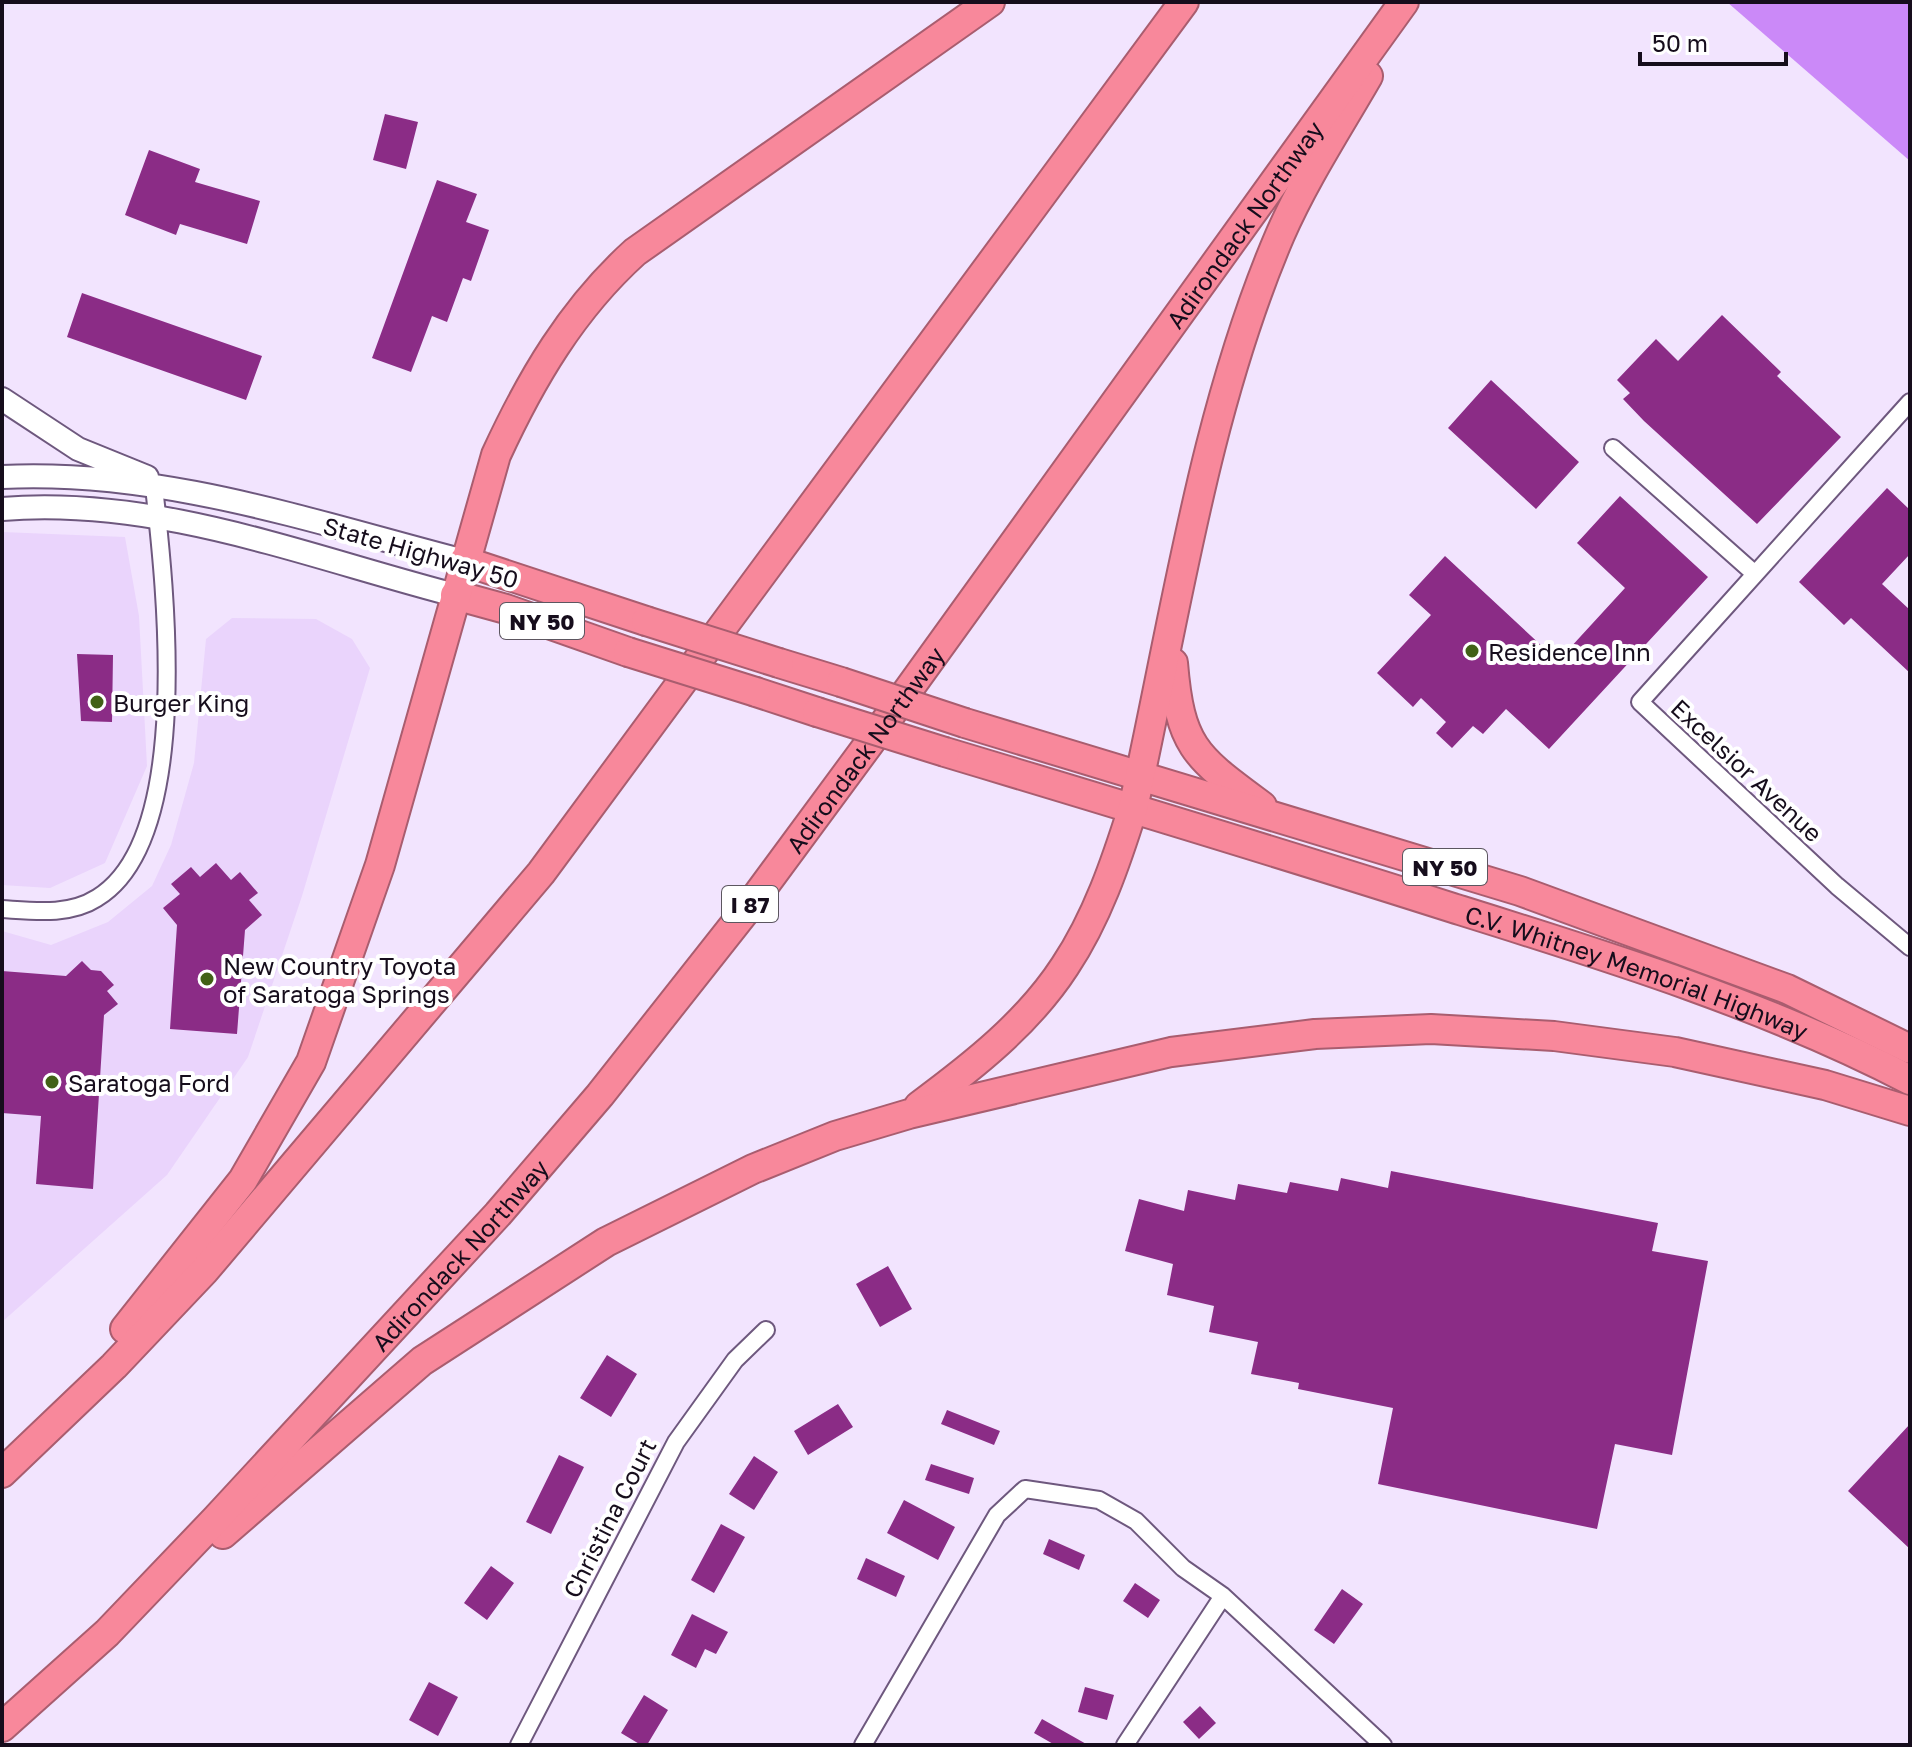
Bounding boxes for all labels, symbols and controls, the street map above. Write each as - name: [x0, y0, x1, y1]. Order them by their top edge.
- scale bar: [1640, 16, 1786, 66]
- text: 50 m: [1652, 28, 1708, 57]
- street label: Adirondack Northway: [1160, 115, 1328, 333]
- street label: State Highway 50: [320, 510, 522, 594]
- road number: NY 50: [500, 603, 584, 639]
- place label: Residence Inn: [1488, 637, 1651, 666]
- street label: Adirondack Northway: [779, 641, 949, 858]
- marker: Residence Inn: [1463, 642, 1481, 660]
- place label: Burger King: [113, 688, 249, 717]
- marker: Burger King: [88, 693, 106, 711]
- street label: Excelsior Avenue: [1666, 693, 1828, 847]
- road number: NY 50: [1403, 849, 1487, 885]
- road number: I 87: [722, 886, 778, 922]
- street label: C.V. Whitney Memorial Highway: [1462, 898, 1813, 1045]
- place label: New Country Toyota of Saratoga Springs: [223, 951, 456, 1008]
- marker: New Country Toyota of Saratoga Springs: [198, 970, 216, 988]
- place label: Saratoga Ford: [68, 1068, 230, 1097]
- marker: Saratoga Ford: [43, 1073, 61, 1091]
- street label: Adirondack Northway: [365, 1153, 553, 1356]
- street label: Christina Court: [556, 1434, 662, 1602]

